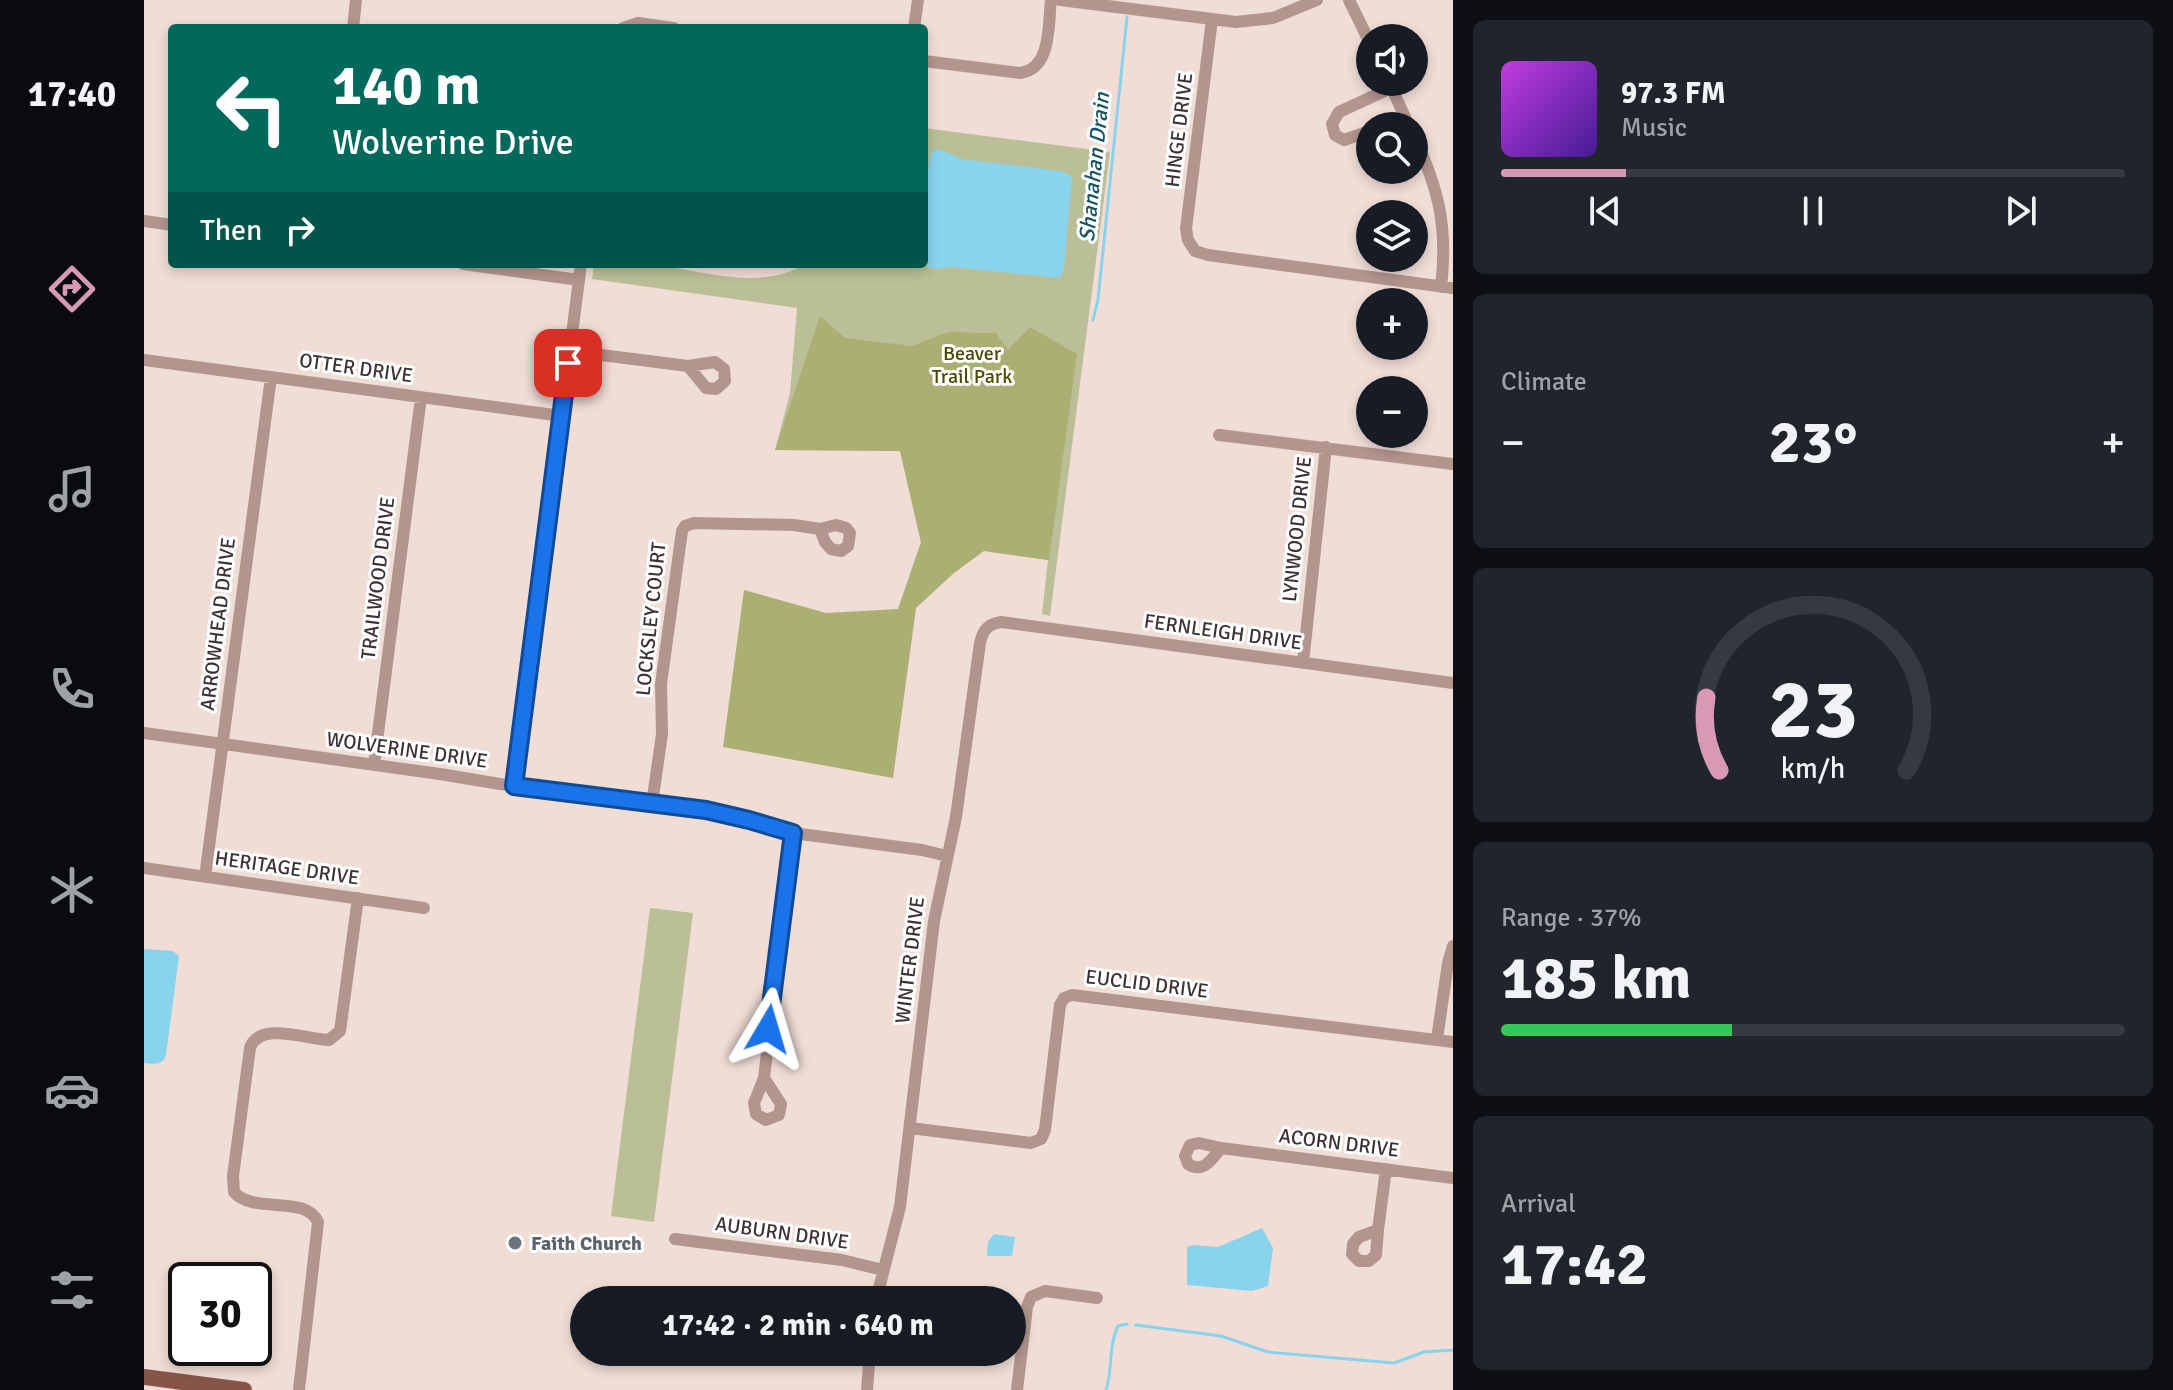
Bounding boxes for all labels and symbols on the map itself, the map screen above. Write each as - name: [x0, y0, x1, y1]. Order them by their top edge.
- street label: HINGE DRIVE: [1160, 71, 1198, 189]
- water label: Shanahan Drain: [1073, 90, 1115, 243]
- pin: [534, 329, 602, 397]
- park label: Beaver Trail Park: [932, 341, 1012, 389]
- street label: OTTER DRIVE: [298, 348, 414, 388]
- street label: LYNWOOD DRIVE: [1277, 455, 1317, 603]
- street label: TRAILWOOD DRIVE: [356, 495, 400, 661]
- street label: ARROWHEAD DRIVE: [195, 536, 241, 712]
- street label: LOCKSLEY COURT: [631, 541, 672, 697]
- street label: FERNLEIGH DRIVE: [1142, 609, 1304, 655]
- street label: WOLVERINE DRIVE: [325, 726, 489, 774]
- street label: HERITAGE DRIVE: [213, 845, 361, 891]
- street label: WINTER DRIVE: [890, 895, 930, 1025]
- street label: EUCLID DRIVE: [1084, 964, 1210, 1004]
- position arrow: [726, 987, 810, 1071]
- street label: ACORN DRIVE: [1278, 1123, 1400, 1163]
- street label: AUBURN DRIVE: [714, 1211, 850, 1255]
- place label: Faith Church: [531, 1231, 642, 1256]
- marker: Faith Church: [506, 1234, 524, 1252]
- speed limit sign: 30: [168, 1262, 272, 1366]

